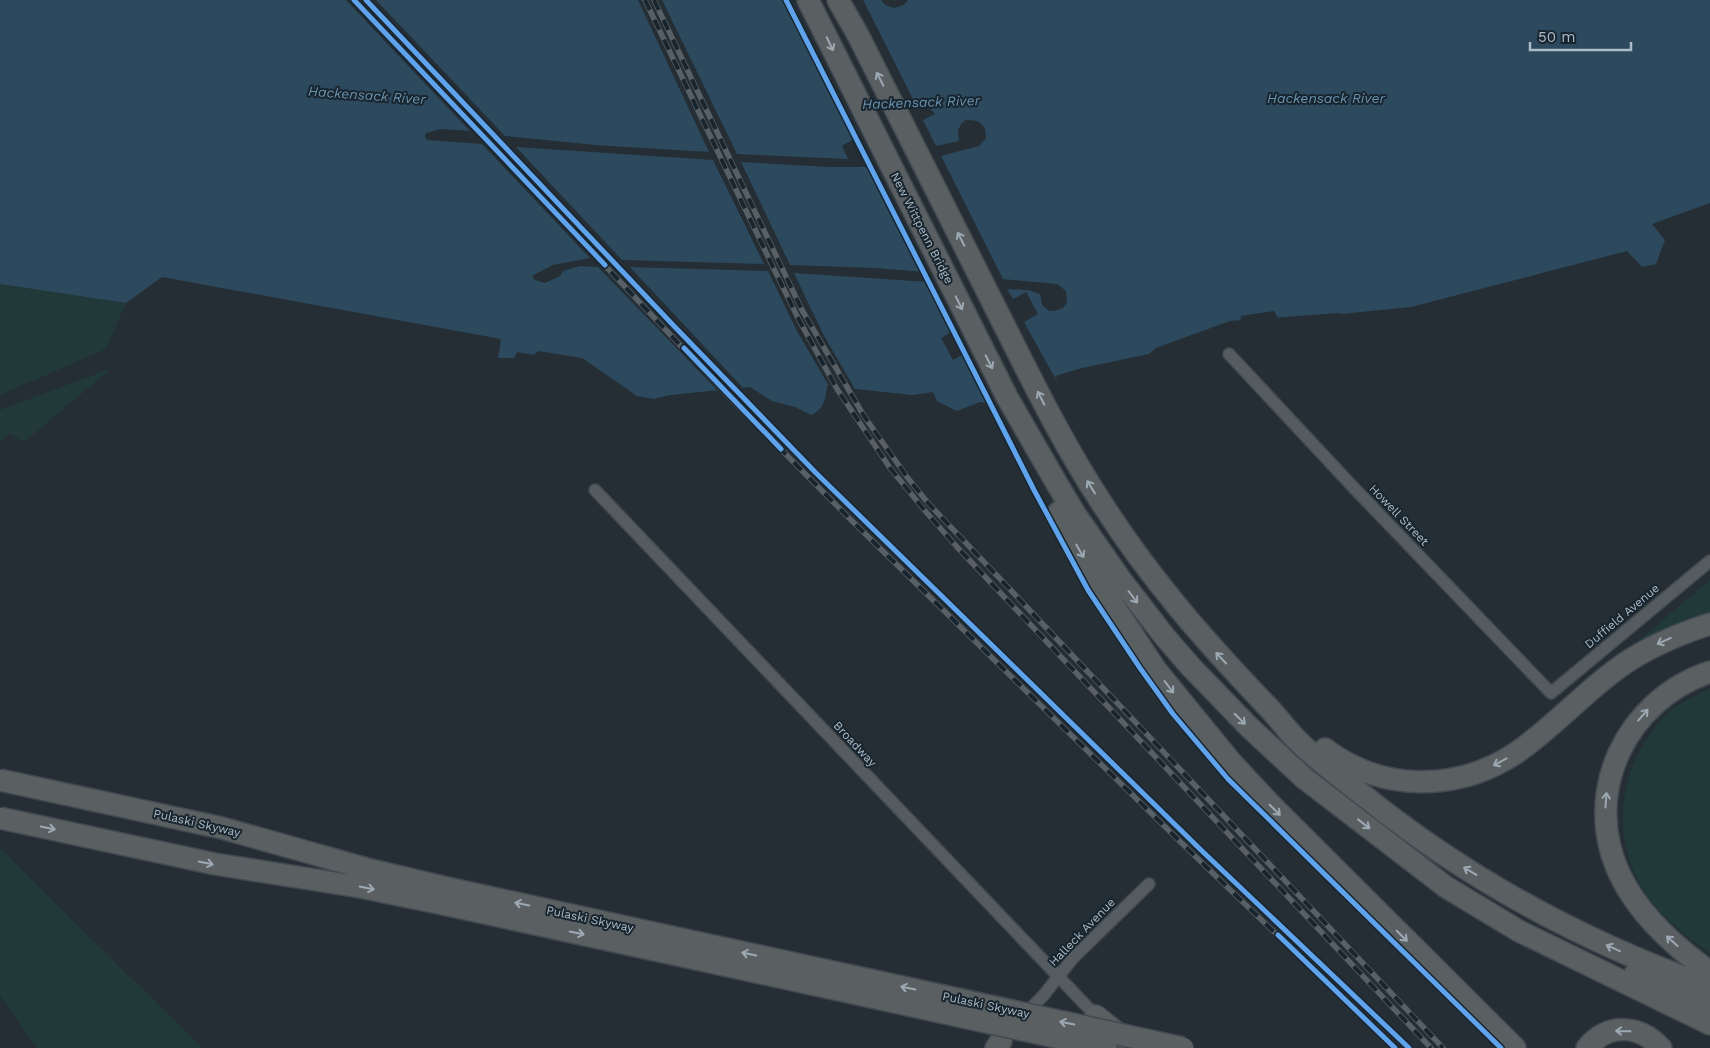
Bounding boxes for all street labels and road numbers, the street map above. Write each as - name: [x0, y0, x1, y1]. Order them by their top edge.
- street label: New Wittpenn Bridge: [888, 170, 956, 286]
- street label: Howell Street: [1366, 481, 1432, 549]
- street label: Duffield Avenue: [1582, 581, 1662, 651]
- street label: Broadway: [831, 719, 880, 770]
- street label: Pulaski Skyway: [152, 806, 243, 840]
- street label: Halleck Avenue: [1046, 895, 1118, 969]
- street label: Pulaski Skyway: [545, 903, 636, 935]
- street label: Pulaski Skyway: [941, 989, 1032, 1021]

